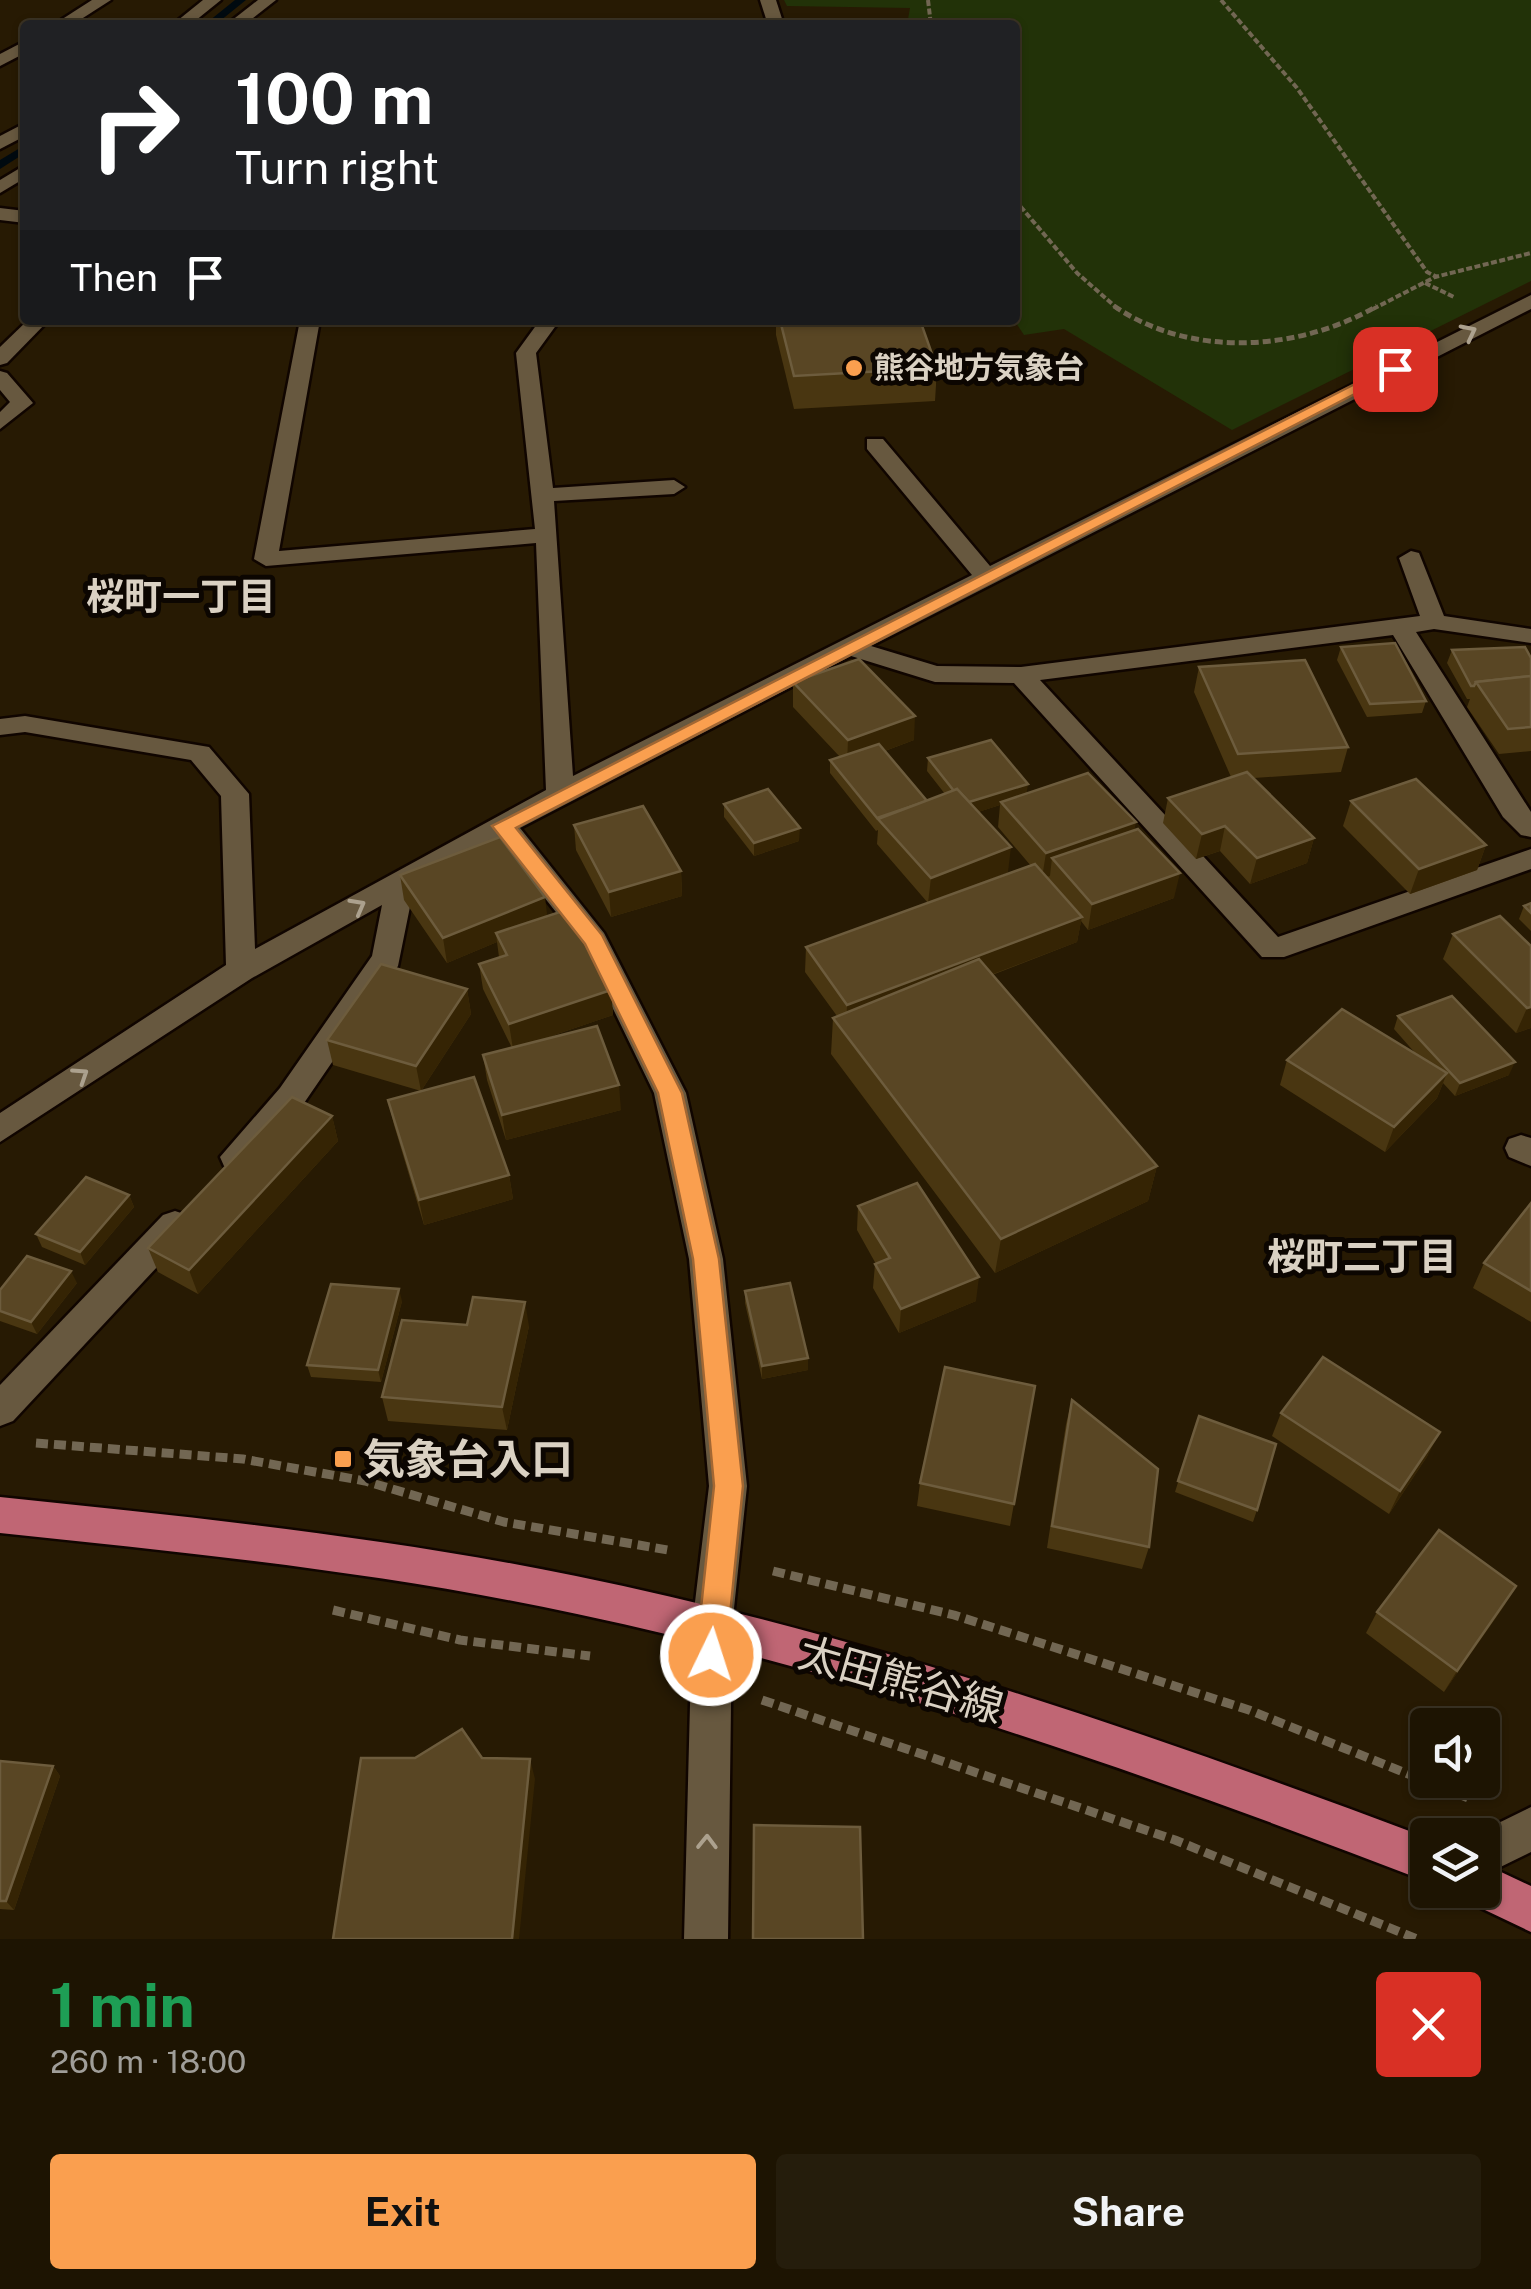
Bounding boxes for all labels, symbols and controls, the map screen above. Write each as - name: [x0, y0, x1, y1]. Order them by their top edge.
- text: 100 m: [235, 57, 433, 140]
- icon: right: [70, 60, 200, 190]
- text: Turn right: [235, 141, 439, 194]
- icon: arrive: [178, 250, 233, 305]
- text: Then: [70, 255, 158, 300]
- one-way arrow: [1458, 325, 1476, 345]
- pin: [1353, 327, 1438, 412]
- icon: arrive: [1368, 342, 1423, 397]
- place label: 熊谷地方気象台: [874, 349, 1084, 385]
- marker: 熊谷地方気象台: [843, 357, 865, 379]
- district label: 桜町一丁目: [86, 574, 276, 619]
- one-way arrow: [348, 898, 366, 918]
- one-way arrow: [71, 1069, 89, 1088]
- district label: 桜町二丁目: [1267, 1234, 1457, 1279]
- place label: 気象台入口: [363, 1434, 573, 1483]
- marker: 気象台入口: [332, 1448, 354, 1470]
- position arrow: [659, 1603, 763, 1707]
- street label: 太田熊谷線: [793, 1627, 1009, 1732]
- map controls: [1410, 1708, 1500, 1908]
- button: sound: [1410, 1708, 1500, 1798]
- button: layers: [1410, 1818, 1500, 1908]
- one-way arrow: [697, 1833, 718, 1849]
- text: 1 min: [50, 1970, 195, 2041]
- button: close: [1376, 1972, 1481, 2077]
- text: 260 m · 18:00: [50, 2043, 246, 2080]
- button: Exit: [50, 2154, 756, 2269]
- button: Share: [776, 2154, 1481, 2269]

